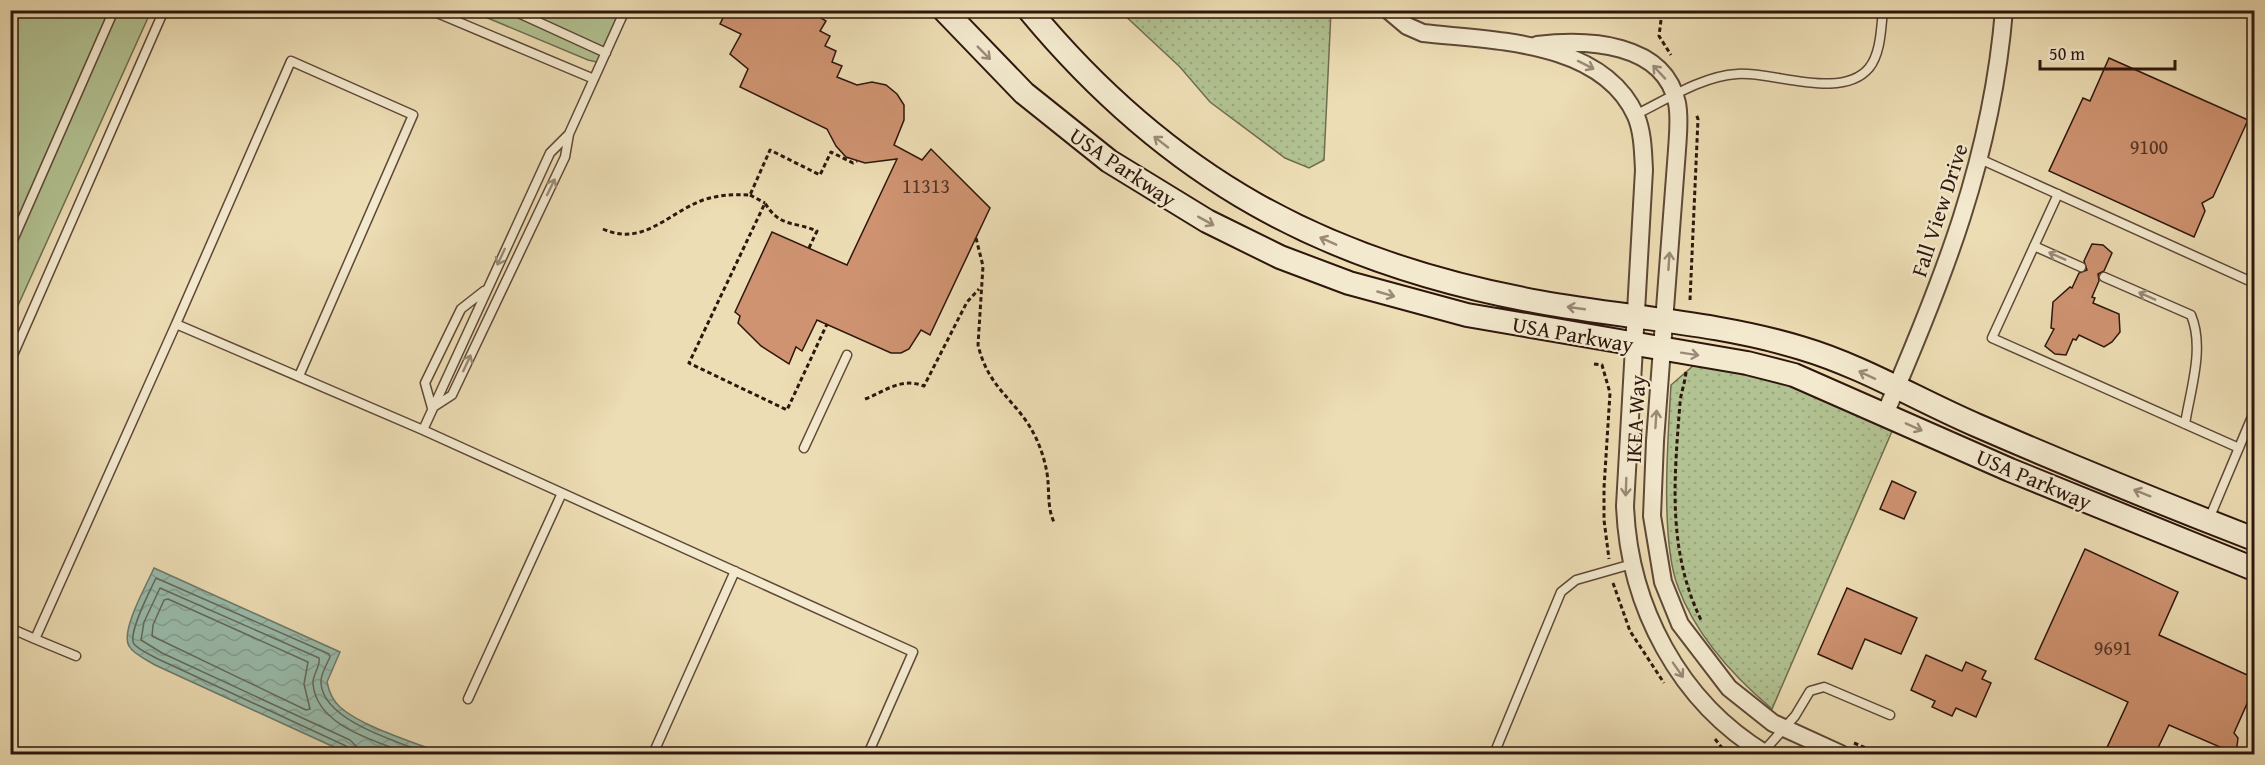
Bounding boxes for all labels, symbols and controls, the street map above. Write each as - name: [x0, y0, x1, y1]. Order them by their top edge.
- scale bar: [2040, 33, 2175, 71]
- text: 50 m: [2049, 40, 2085, 67]
- one-way arrow: [977, 46, 991, 61]
- one-way arrow: [1576, 60, 1594, 71]
- one-way arrow: [1653, 65, 1667, 80]
- street label: USA Parkway: [1063, 119, 1183, 215]
- house number: 9100: [2130, 132, 2168, 161]
- one-way arrow: [1154, 135, 1170, 148]
- street label: Fall View Drive: [1902, 139, 1976, 281]
- house number: 11313: [902, 171, 950, 200]
- one-way arrow: [545, 179, 557, 197]
- one-way arrow: [1197, 215, 1214, 227]
- one-way arrow: [1319, 235, 1337, 246]
- one-way arrow: [495, 248, 507, 266]
- one-way arrow: [2049, 250, 2067, 262]
- one-way arrow: [1664, 252, 1675, 272]
- one-way arrow: [1376, 289, 1395, 300]
- one-way arrow: [2139, 290, 2157, 302]
- one-way arrow: [1567, 302, 1587, 313]
- street label: USA Parkway: [1510, 308, 1636, 360]
- one-way arrow: [1680, 348, 1700, 359]
- one-way arrow: [461, 355, 473, 373]
- one-way arrow: [1858, 368, 1876, 380]
- street label: IKEA Way: [1617, 374, 1653, 464]
- one-way arrow: [1651, 410, 1662, 430]
- one-way arrow: [1905, 421, 1923, 433]
- street label: USA Parkway: [1971, 440, 2097, 518]
- one-way arrow: [1620, 476, 1631, 496]
- one-way arrow: [2133, 487, 2152, 498]
- house number: 9691: [2094, 633, 2132, 662]
- one-way arrow: [1672, 662, 1684, 678]

